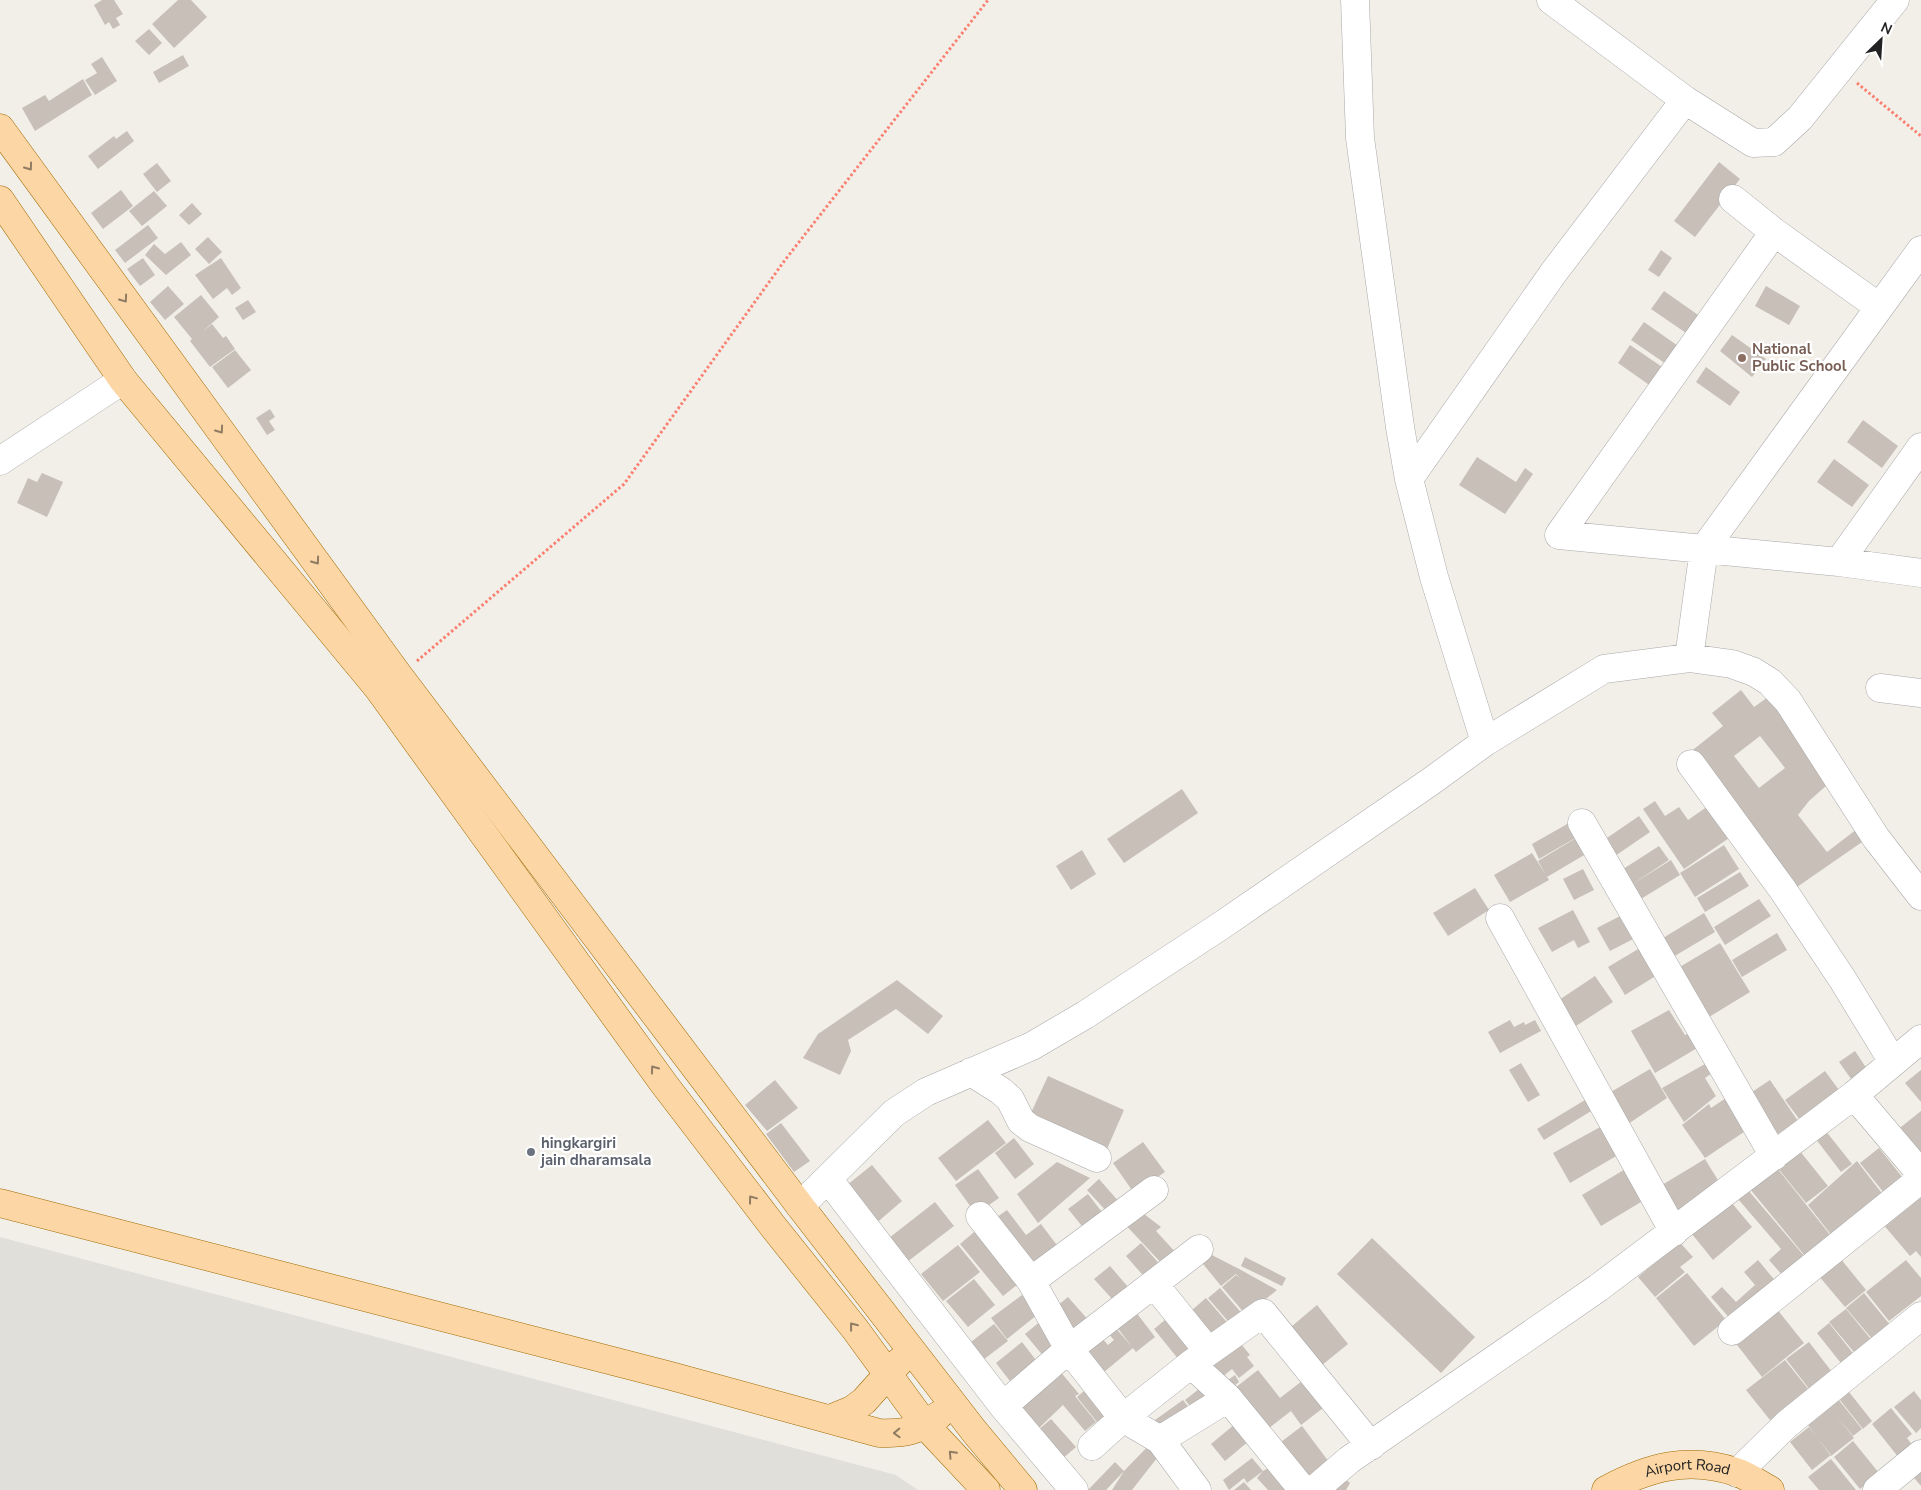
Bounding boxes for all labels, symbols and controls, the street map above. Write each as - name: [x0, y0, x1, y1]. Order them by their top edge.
- north arrow: [1856, 15, 1906, 65]
- text: N: [1878, 18, 1895, 39]
- one-way arrow: [23, 161, 32, 171]
- one-way arrow: [119, 293, 127, 302]
- place label: National Public School: [1752, 339, 1847, 376]
- marker: National Public School: [1736, 352, 1748, 364]
- one-way arrow: [214, 424, 223, 434]
- one-way arrow: [310, 555, 319, 565]
- one-way arrow: [651, 1065, 660, 1075]
- place label: hingkargiri jain dharamsala: [540, 1133, 651, 1170]
- marker: hingkargiri jain dharamsala: [525, 1146, 537, 1158]
- one-way arrow: [749, 1195, 758, 1205]
- one-way arrow: [850, 1323, 858, 1332]
- one-way arrow: [892, 1428, 900, 1438]
- one-way arrow: [949, 1451, 958, 1460]
- street label: Airport Road: [1642, 1454, 1733, 1482]

